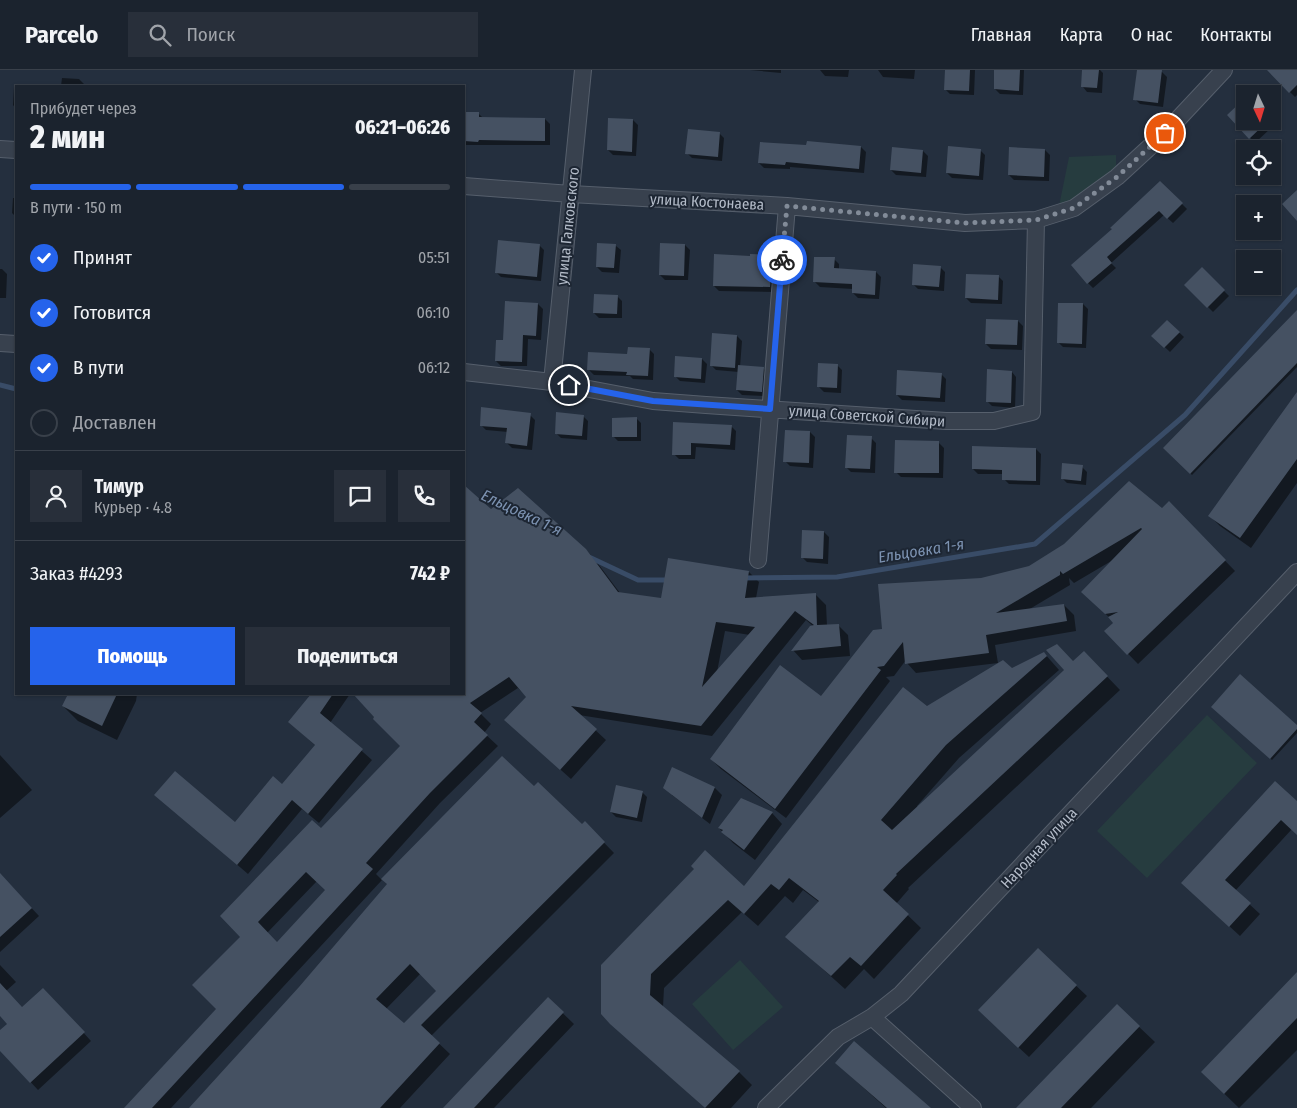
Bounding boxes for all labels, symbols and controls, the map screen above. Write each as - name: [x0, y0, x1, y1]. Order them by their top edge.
- search box: [128, 12, 478, 57]
- text: Parcelo: [25, 21, 98, 49]
- icon: search: [146, 21, 174, 49]
- text: Поиск: [186, 23, 235, 46]
- text: Главная: [971, 24, 1032, 46]
- text: Карта: [1060, 24, 1103, 46]
- text: О нас: [1131, 24, 1172, 46]
- text: Контакты: [1200, 24, 1272, 46]
- north arrow: [1236, 85, 1281, 130]
- map controls: [1236, 85, 1281, 295]
- text: Прибудет через: [30, 99, 137, 118]
- pin: [1144, 112, 1186, 154]
- text: 06:21–06:26: [355, 116, 450, 139]
- text: 2 мин: [30, 118, 105, 156]
- icon: bag: [1151, 119, 1179, 147]
- button: locate: [1236, 140, 1281, 185]
- street label: улица Галковского: [553, 166, 583, 286]
- street label: улица Костонаева: [649, 190, 765, 214]
- button: +: [1236, 195, 1281, 240]
- text: В пути · 150 m: [30, 198, 122, 217]
- courier: [757, 235, 807, 285]
- icon: check: [30, 244, 58, 272]
- text: Принят: [73, 246, 132, 269]
- icon: bike: [768, 246, 796, 274]
- text: 05:51: [418, 248, 450, 267]
- button: −: [1236, 250, 1281, 295]
- icon: check: [30, 299, 58, 327]
- text: Готовится: [73, 301, 151, 324]
- text: 06:10: [416, 303, 450, 322]
- icon: check: [30, 354, 58, 382]
- text: В пути: [73, 356, 124, 379]
- text: 06:12: [418, 358, 450, 377]
- pin: [548, 364, 590, 406]
- icon: home: [555, 371, 583, 399]
- street label: улица Советской Сибири: [788, 402, 946, 430]
- text: Доставлен: [73, 411, 157, 434]
- button: person: [30, 470, 82, 522]
- button: chat: [334, 470, 386, 522]
- button: phone: [398, 470, 450, 522]
- text: Тимур: [94, 475, 144, 498]
- water label: Ельцовка 1-я: [478, 485, 565, 539]
- text: Курьер · 4.8: [94, 498, 172, 517]
- water label: Ельцовка 1-я: [877, 534, 966, 567]
- text: Заказ #4293: [30, 562, 123, 585]
- text: 742 ₽: [410, 562, 450, 585]
- button: Помощь: [30, 627, 235, 685]
- button: Поделиться: [245, 627, 450, 685]
- street label: Народная улица: [997, 804, 1081, 892]

